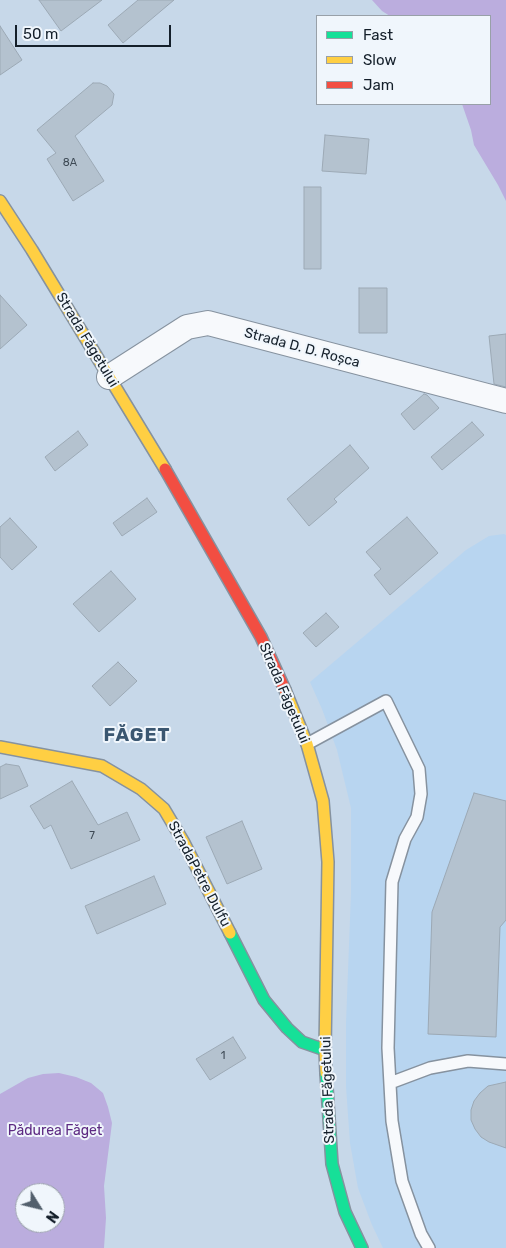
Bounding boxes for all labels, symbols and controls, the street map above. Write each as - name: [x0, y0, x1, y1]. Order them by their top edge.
- scale bar: [18, 15, 174, 47]
- legend: [316, 15, 491, 105]
- text: 50 m: [23, 25, 58, 43]
- text: Fast: [363, 26, 393, 44]
- text: Slow: [363, 51, 396, 69]
- text: Jam: [363, 76, 394, 94]
- house number: 8A: [63, 156, 77, 170]
- street label: Strada Făgetului: [52, 290, 122, 390]
- street label: Strada D. D. Roșca: [242, 324, 362, 372]
- street label: Strada Făgetului: [255, 640, 313, 746]
- district label: FĂGET: [103, 725, 171, 747]
- street label: StradaPetre Dulfu: [164, 818, 234, 930]
- house number: 7: [89, 829, 95, 843]
- street label: Strada Făgetului: [318, 1036, 338, 1144]
- house number: 1: [221, 1049, 225, 1063]
- park label: Pădurea Făget: [8, 1123, 102, 1139]
- north arrow: [15, 1183, 65, 1233]
- text: N: [42, 1207, 62, 1226]

